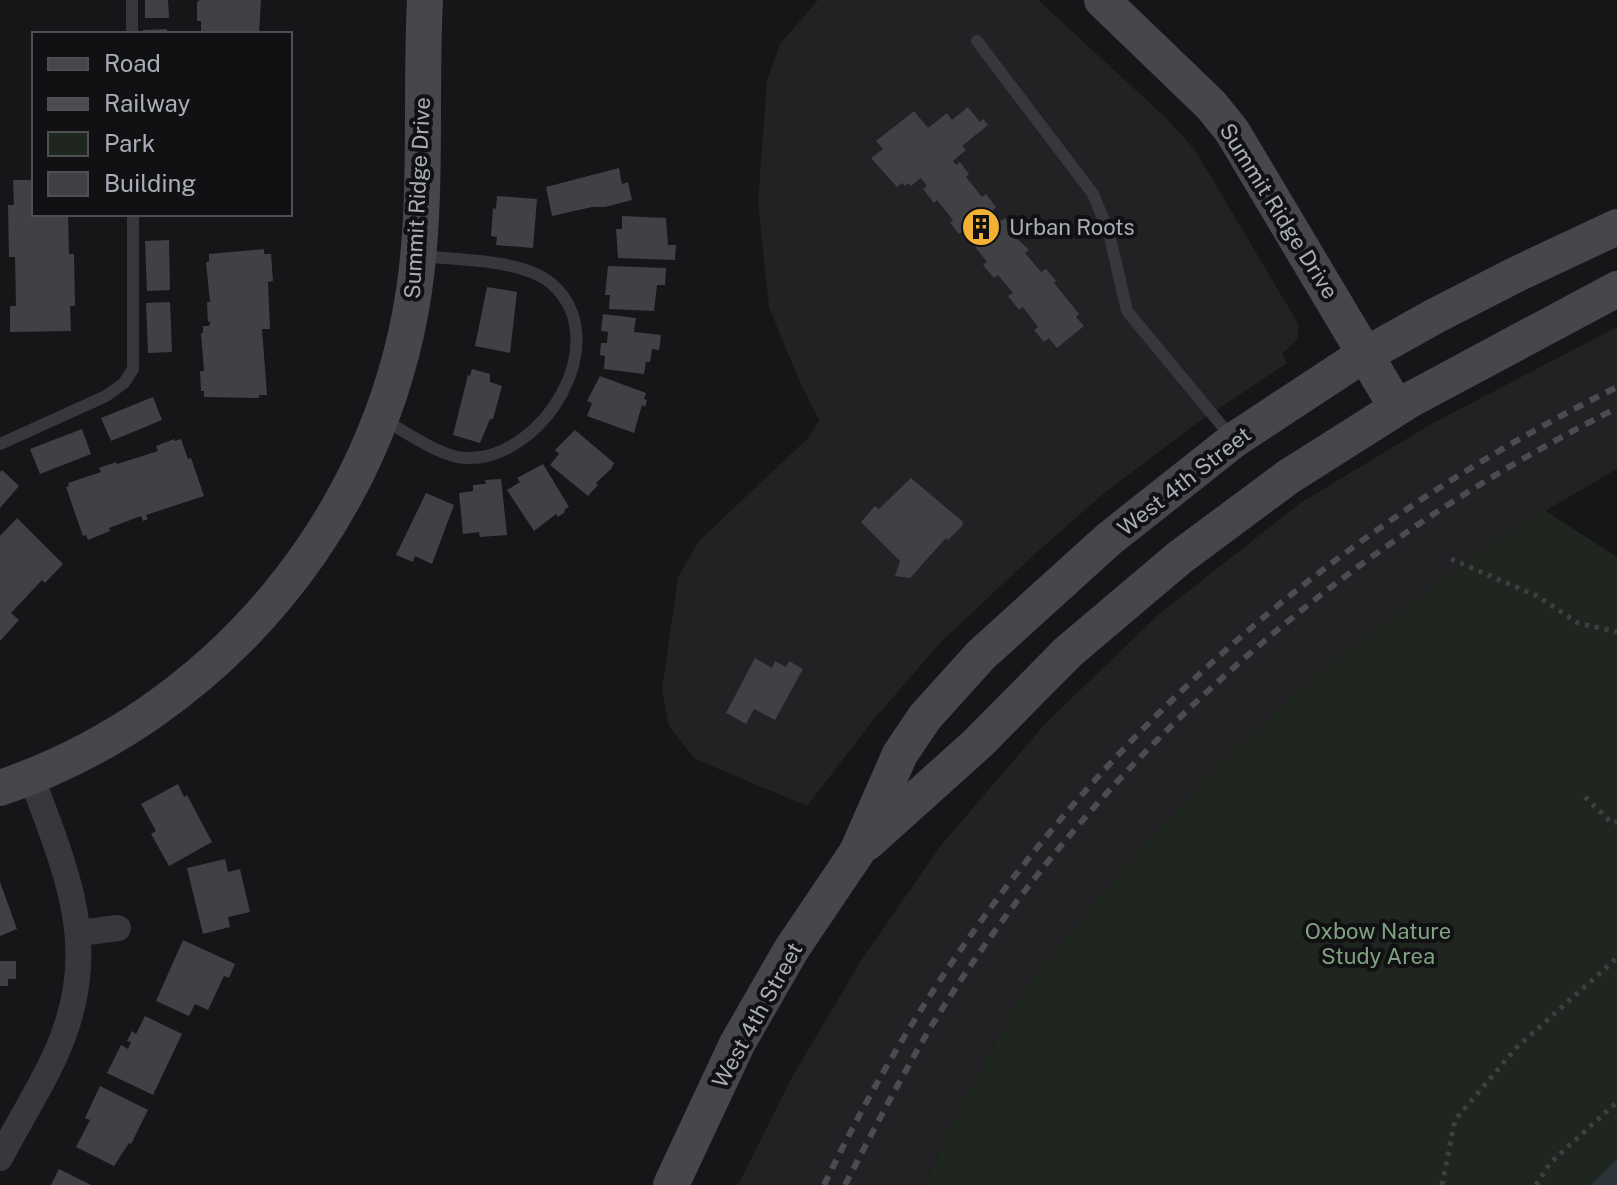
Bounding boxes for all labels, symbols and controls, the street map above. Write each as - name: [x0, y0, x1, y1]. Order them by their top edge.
- legend: [32, 32, 292, 216]
- text: Road: [104, 49, 161, 77]
- text: Railway: [104, 89, 190, 117]
- street label: Summit Ridge Drive: [399, 96, 435, 300]
- street label: Summit Ridge Drive: [1214, 118, 1344, 304]
- text: Park: [104, 129, 155, 157]
- text: Building: [104, 169, 196, 197]
- building icon: Urban Roots: [960, 206, 1002, 248]
- place label: Urban Roots: [1009, 214, 1135, 240]
- street label: West 4th Street: [1112, 421, 1256, 541]
- park label: Oxbow Nature Study Area: [1305, 918, 1451, 969]
- street label: West 4th Street: [706, 938, 808, 1092]

